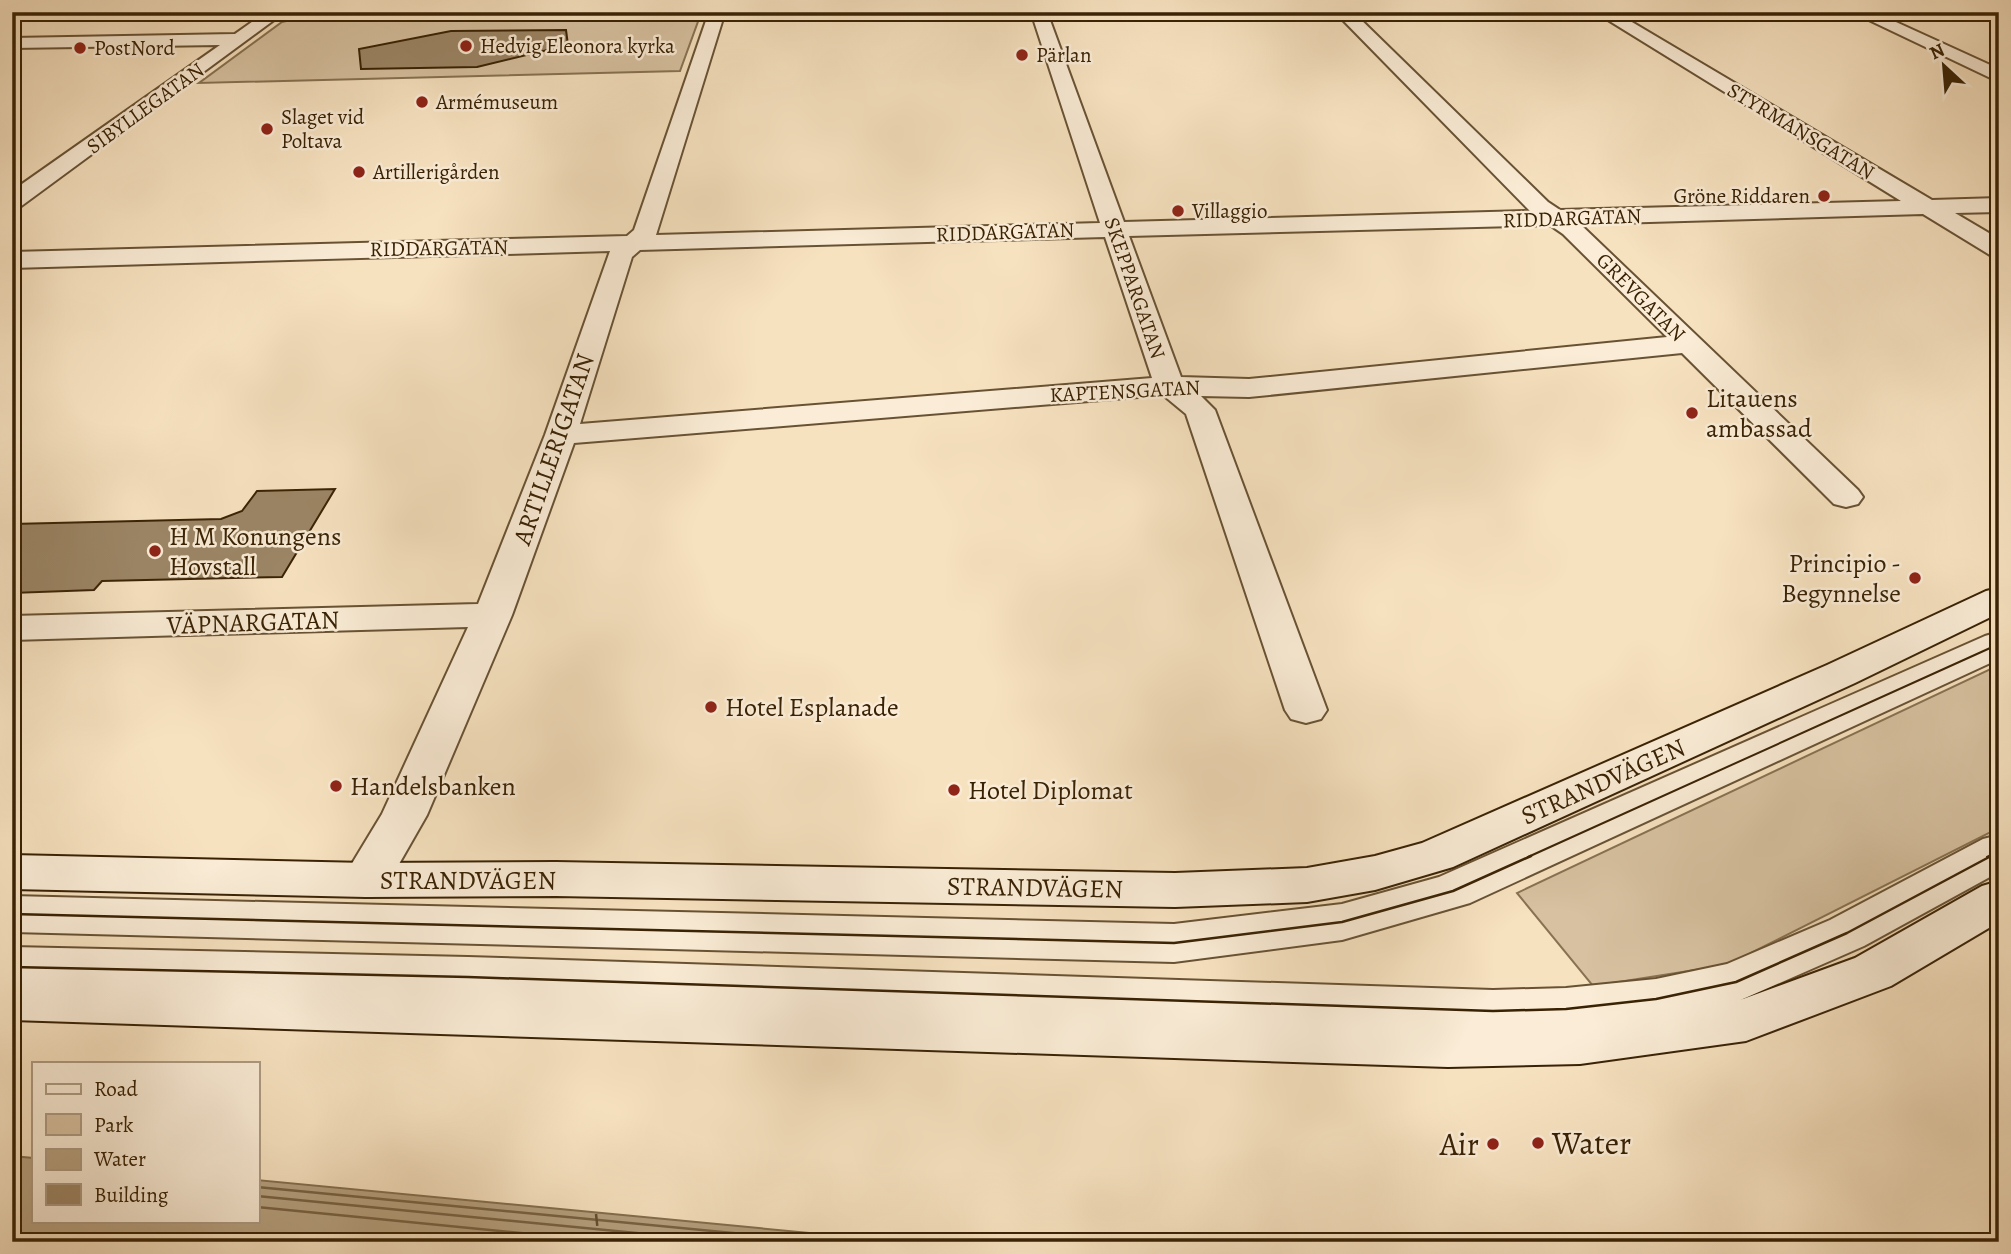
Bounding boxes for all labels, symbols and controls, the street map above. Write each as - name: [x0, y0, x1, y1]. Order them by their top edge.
- place label: Hedvig Eleonora kyrka: [480, 32, 675, 60]
- north arrow: [1910, 32, 1980, 102]
- place label: PostNord: [94, 34, 175, 62]
- text: N: [1925, 37, 1949, 66]
- marker: Hedvig Eleonora kyrka: [458, 38, 474, 54]
- marker: PostNord: [72, 40, 88, 56]
- place label: Pärlan: [1036, 41, 1091, 69]
- marker: Pärlan: [1014, 47, 1030, 63]
- street label: SIBYLLEGATAN: [81, 56, 209, 160]
- street label: STYRMANSGATAN: [1722, 76, 1880, 186]
- place label: Armémuseum: [435, 88, 558, 116]
- marker: Armémuseum: [414, 94, 430, 110]
- place label: Slaget vid Poltava: [281, 103, 365, 155]
- marker: Slaget vid Poltava: [259, 121, 275, 137]
- place label: Artillerigården: [372, 158, 499, 186]
- marker: Artillerigården: [351, 164, 367, 180]
- place label: Gröne Riddaren: [1673, 182, 1810, 210]
- marker: Gröne Riddaren: [1816, 188, 1832, 204]
- place label: Villaggio: [1191, 197, 1267, 225]
- street label: RIDDARGATAN: [1502, 202, 1642, 234]
- marker: Villaggio: [1170, 203, 1186, 219]
- street label: SKEPPARGATAN: [1098, 213, 1172, 363]
- street label: RIDDARGATAN: [935, 216, 1075, 248]
- street label: RIDDARGATAN: [369, 233, 509, 263]
- street label: GREVGATAN: [1590, 246, 1692, 348]
- street label: ARTILLERIGATAN: [504, 349, 603, 550]
- street label: KAPTENSGATAN: [1049, 373, 1201, 409]
- place label: Litauens ambassad: [1706, 381, 1812, 446]
- marker: Litauens ambassad: [1684, 405, 1700, 421]
- place label: H M Konungens Hovstall: [169, 519, 341, 584]
- marker: H M Konungens Hovstall: [147, 543, 163, 559]
- place label: Principio - Begynnelse: [1781, 546, 1901, 611]
- marker: Principio - Begynnelse: [1907, 570, 1923, 586]
- street label: VÄPNARGATAN: [165, 602, 340, 643]
- place label: Hotel Esplanade: [725, 690, 899, 725]
- marker: Hotel Esplanade: [703, 699, 719, 715]
- street label: STRANDVÄGEN: [1516, 730, 1691, 833]
- place label: Handelsbanken: [350, 769, 516, 804]
- place label: Hotel Diplomat: [968, 773, 1133, 808]
- marker: Handelsbanken: [328, 778, 344, 794]
- marker: Hotel Diplomat: [946, 782, 962, 798]
- street label: STRANDVÄGEN: [380, 863, 556, 898]
- street label: STRANDVÄGEN: [947, 868, 1123, 907]
- legend: [32, 1062, 259, 1222]
- text: Road: [94, 1075, 138, 1103]
- text: Park: [94, 1111, 134, 1139]
- place label: Water: [1551, 1121, 1631, 1165]
- place label: Air: [1439, 1122, 1479, 1166]
- marker: Water: [1530, 1135, 1546, 1151]
- marker: Air: [1485, 1136, 1501, 1152]
- text: Water: [93, 1145, 146, 1173]
- text: Building: [94, 1181, 169, 1209]

